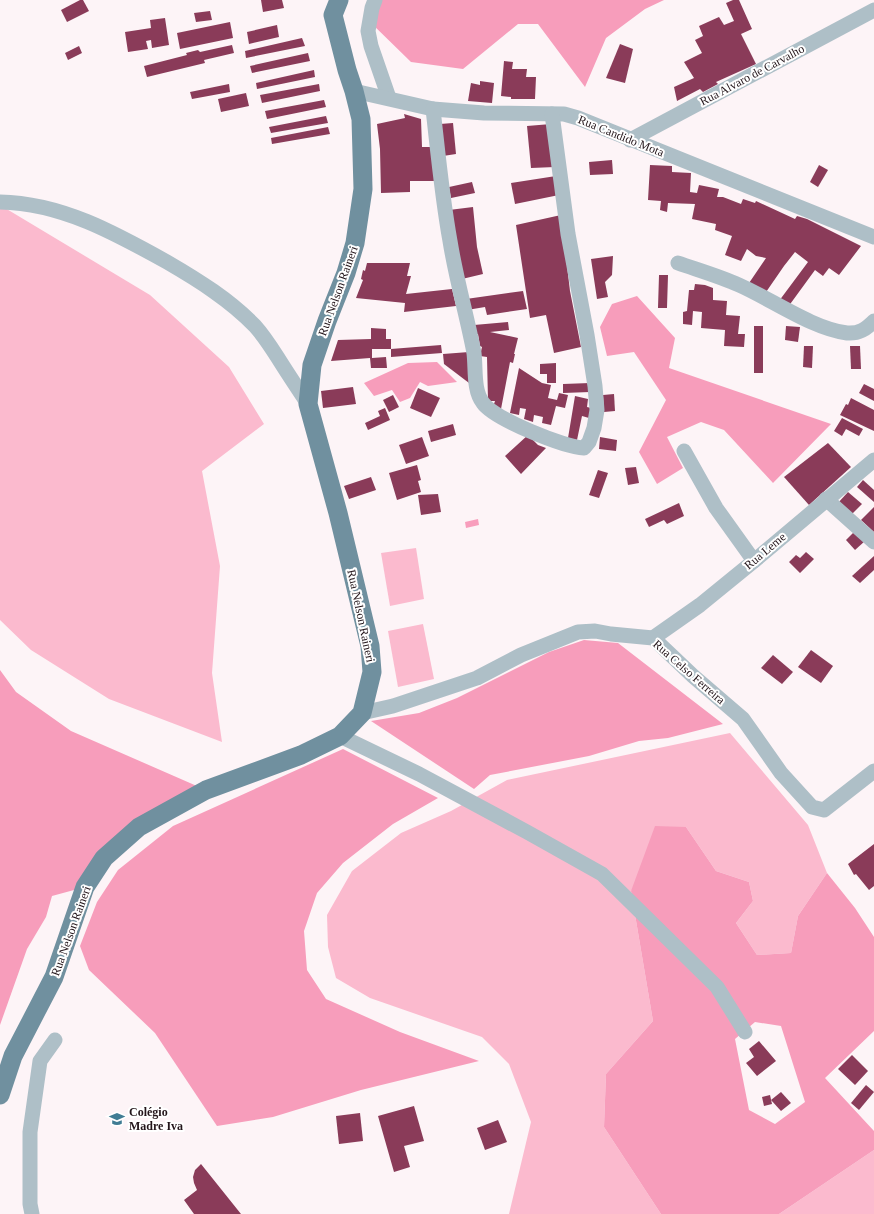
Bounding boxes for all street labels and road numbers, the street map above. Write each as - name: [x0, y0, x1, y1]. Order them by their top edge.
- street label: Rua Alvaro de Carvalho: [697, 42, 807, 108]
- street label: Rua Candido Mota: [576, 112, 667, 160]
- street label: Rua Nelson Raineri: [315, 244, 361, 338]
- street label: Rua Leme: [741, 530, 789, 572]
- street label: Rua Nelson Raineri: [344, 568, 378, 664]
- street label: Rua Celso Ferreira: [650, 637, 728, 707]
- street label: Rua Nelson Raineri: [48, 884, 94, 978]

